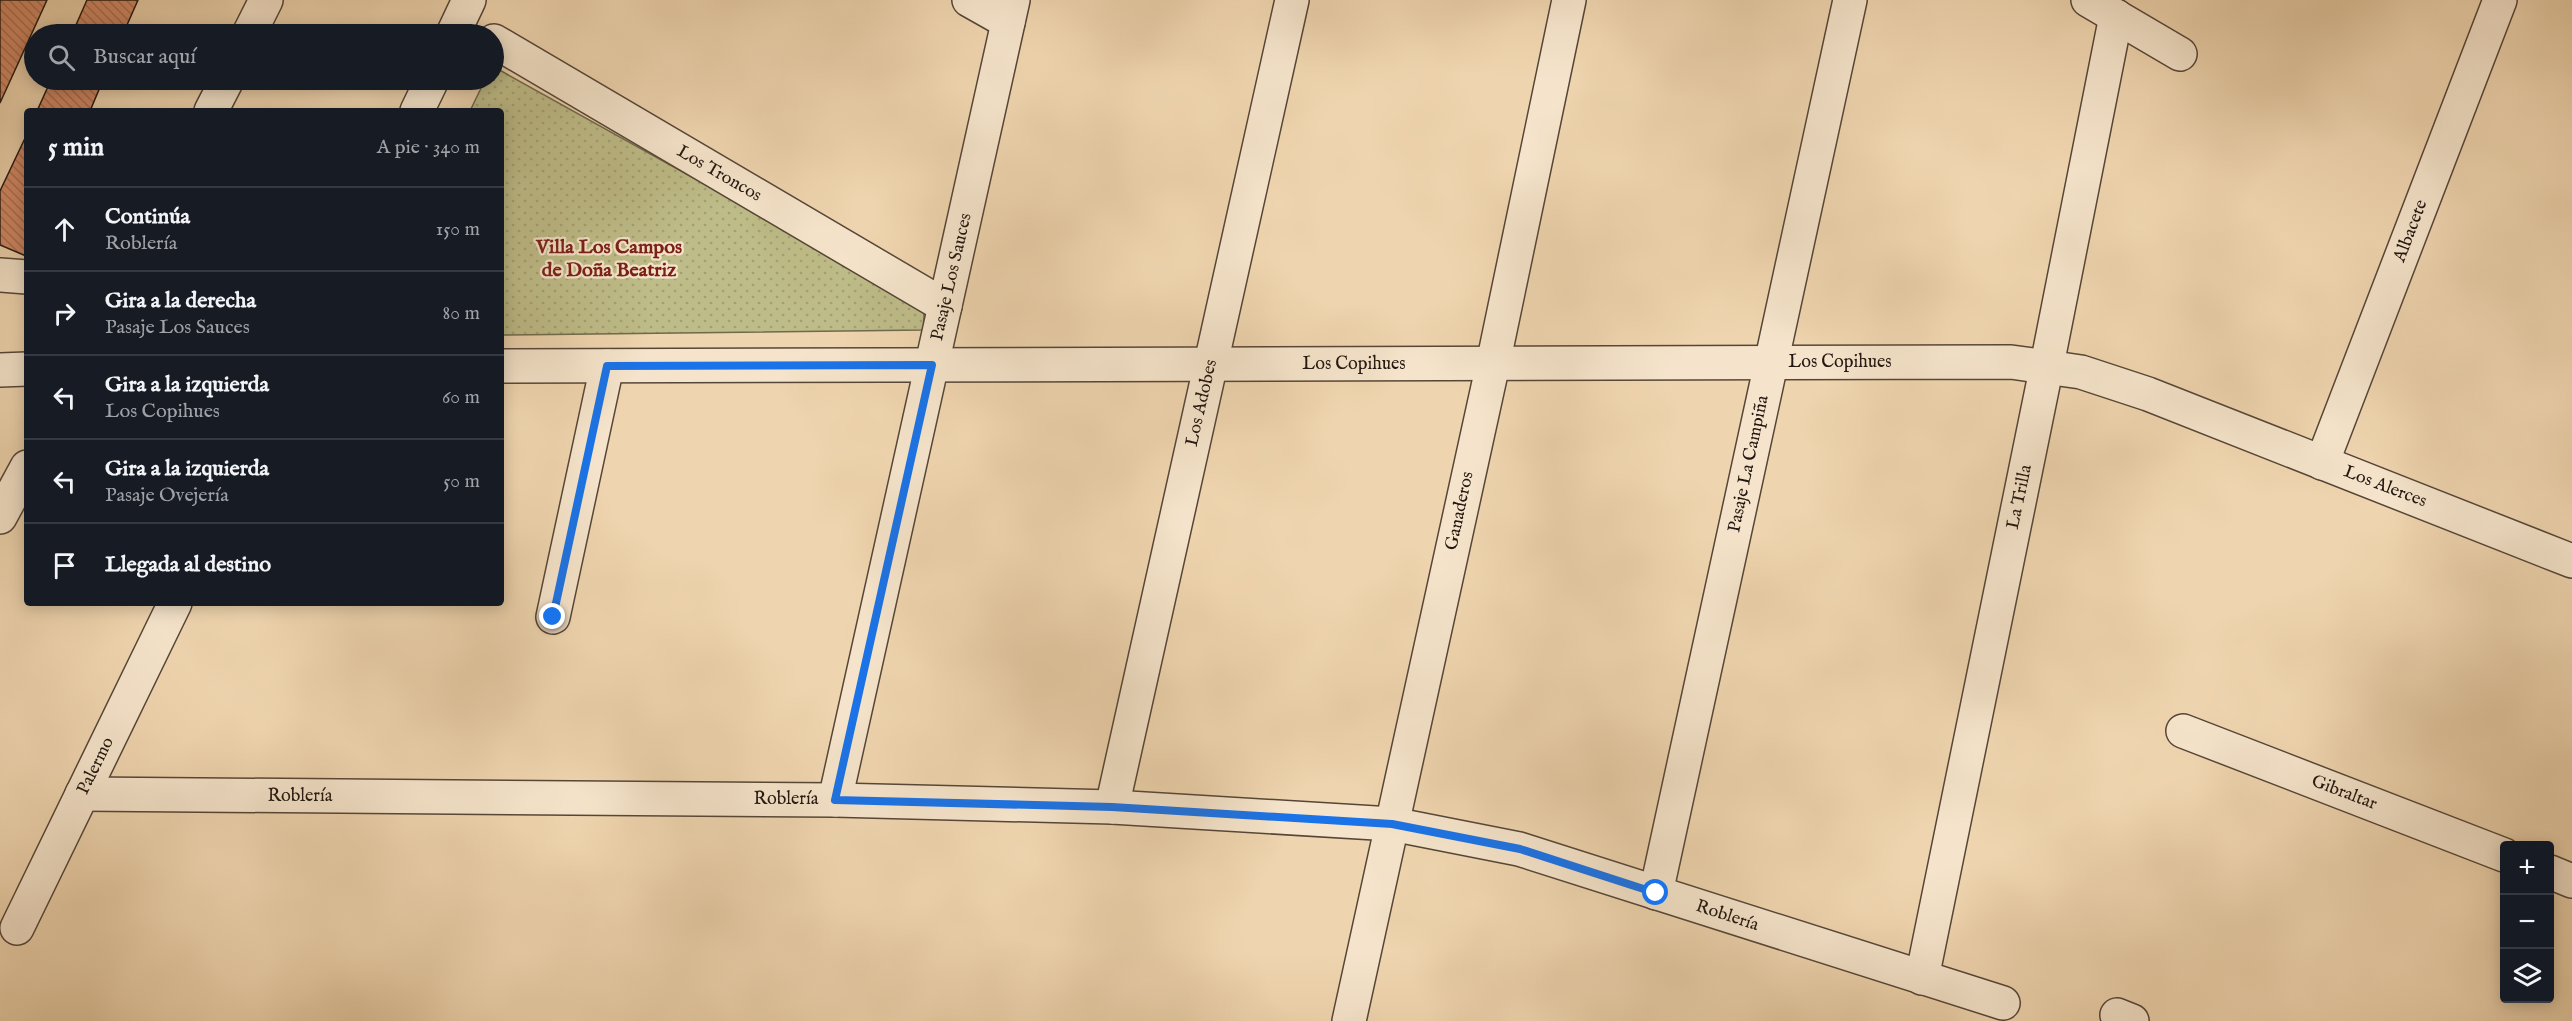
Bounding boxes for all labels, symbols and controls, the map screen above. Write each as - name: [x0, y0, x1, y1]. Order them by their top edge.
- search box: [24, 24, 504, 90]
- icon: search: [45, 41, 78, 74]
- text: Buscar aquí: [93, 43, 196, 71]
- text: 5 min: [48, 131, 104, 164]
- text: A pie · 340 m: [377, 135, 480, 160]
- street label: Los Troncos: [672, 140, 766, 208]
- street label: Albacete: [2388, 197, 2433, 266]
- text: Continúa: [105, 203, 190, 231]
- street label: Pasaje Los Sauces: [926, 211, 978, 343]
- icon: ahead: [48, 213, 81, 246]
- text: 150 m: [436, 217, 480, 242]
- text: Roblería: [105, 231, 177, 256]
- district label: Villa Los Campos de Doña Beatriz: [535, 235, 682, 283]
- text: Gira a la derecha: [105, 287, 256, 315]
- icon: right: [48, 297, 81, 330]
- text: 80 m: [443, 301, 480, 326]
- text: Pasaje Los Sauces: [105, 315, 250, 340]
- street label: Los Copihues: [1788, 351, 1892, 374]
- street label: Los Copihues: [1302, 353, 1406, 376]
- street label: Los Adobes: [1181, 357, 1223, 449]
- text: Gira a la izquierda: [105, 371, 269, 399]
- icon: left: [48, 381, 81, 414]
- text: 60 m: [442, 385, 480, 410]
- street label: Pasaje La Campiña: [1723, 393, 1775, 535]
- text: Los Copihues: [105, 399, 220, 424]
- text: Gira a la izquierda: [105, 455, 269, 483]
- street label: Los Alerces: [2340, 461, 2430, 513]
- street label: La Trilla: [2002, 462, 2038, 531]
- icon: left: [48, 465, 81, 498]
- text: 50 m: [443, 469, 480, 494]
- street label: Ganaderos: [1440, 469, 1480, 553]
- text: Pasaje Ovejería: [105, 483, 229, 508]
- icon: arrive: [48, 549, 81, 582]
- text: Llegada al destino: [105, 551, 271, 579]
- route end: [539, 603, 565, 629]
- street label: Palermo: [72, 733, 120, 799]
- street label: Gibraltar: [2308, 770, 2380, 816]
- street label: Roblería: [267, 785, 333, 808]
- street label: Roblería: [753, 788, 819, 811]
- map controls: [2500, 841, 2554, 1003]
- button: +: [2500, 841, 2554, 895]
- route start: [1642, 879, 1668, 905]
- street label: Roblería: [1692, 895, 1762, 937]
- button: −: [2500, 895, 2554, 949]
- button: layers: [2500, 949, 2554, 1003]

